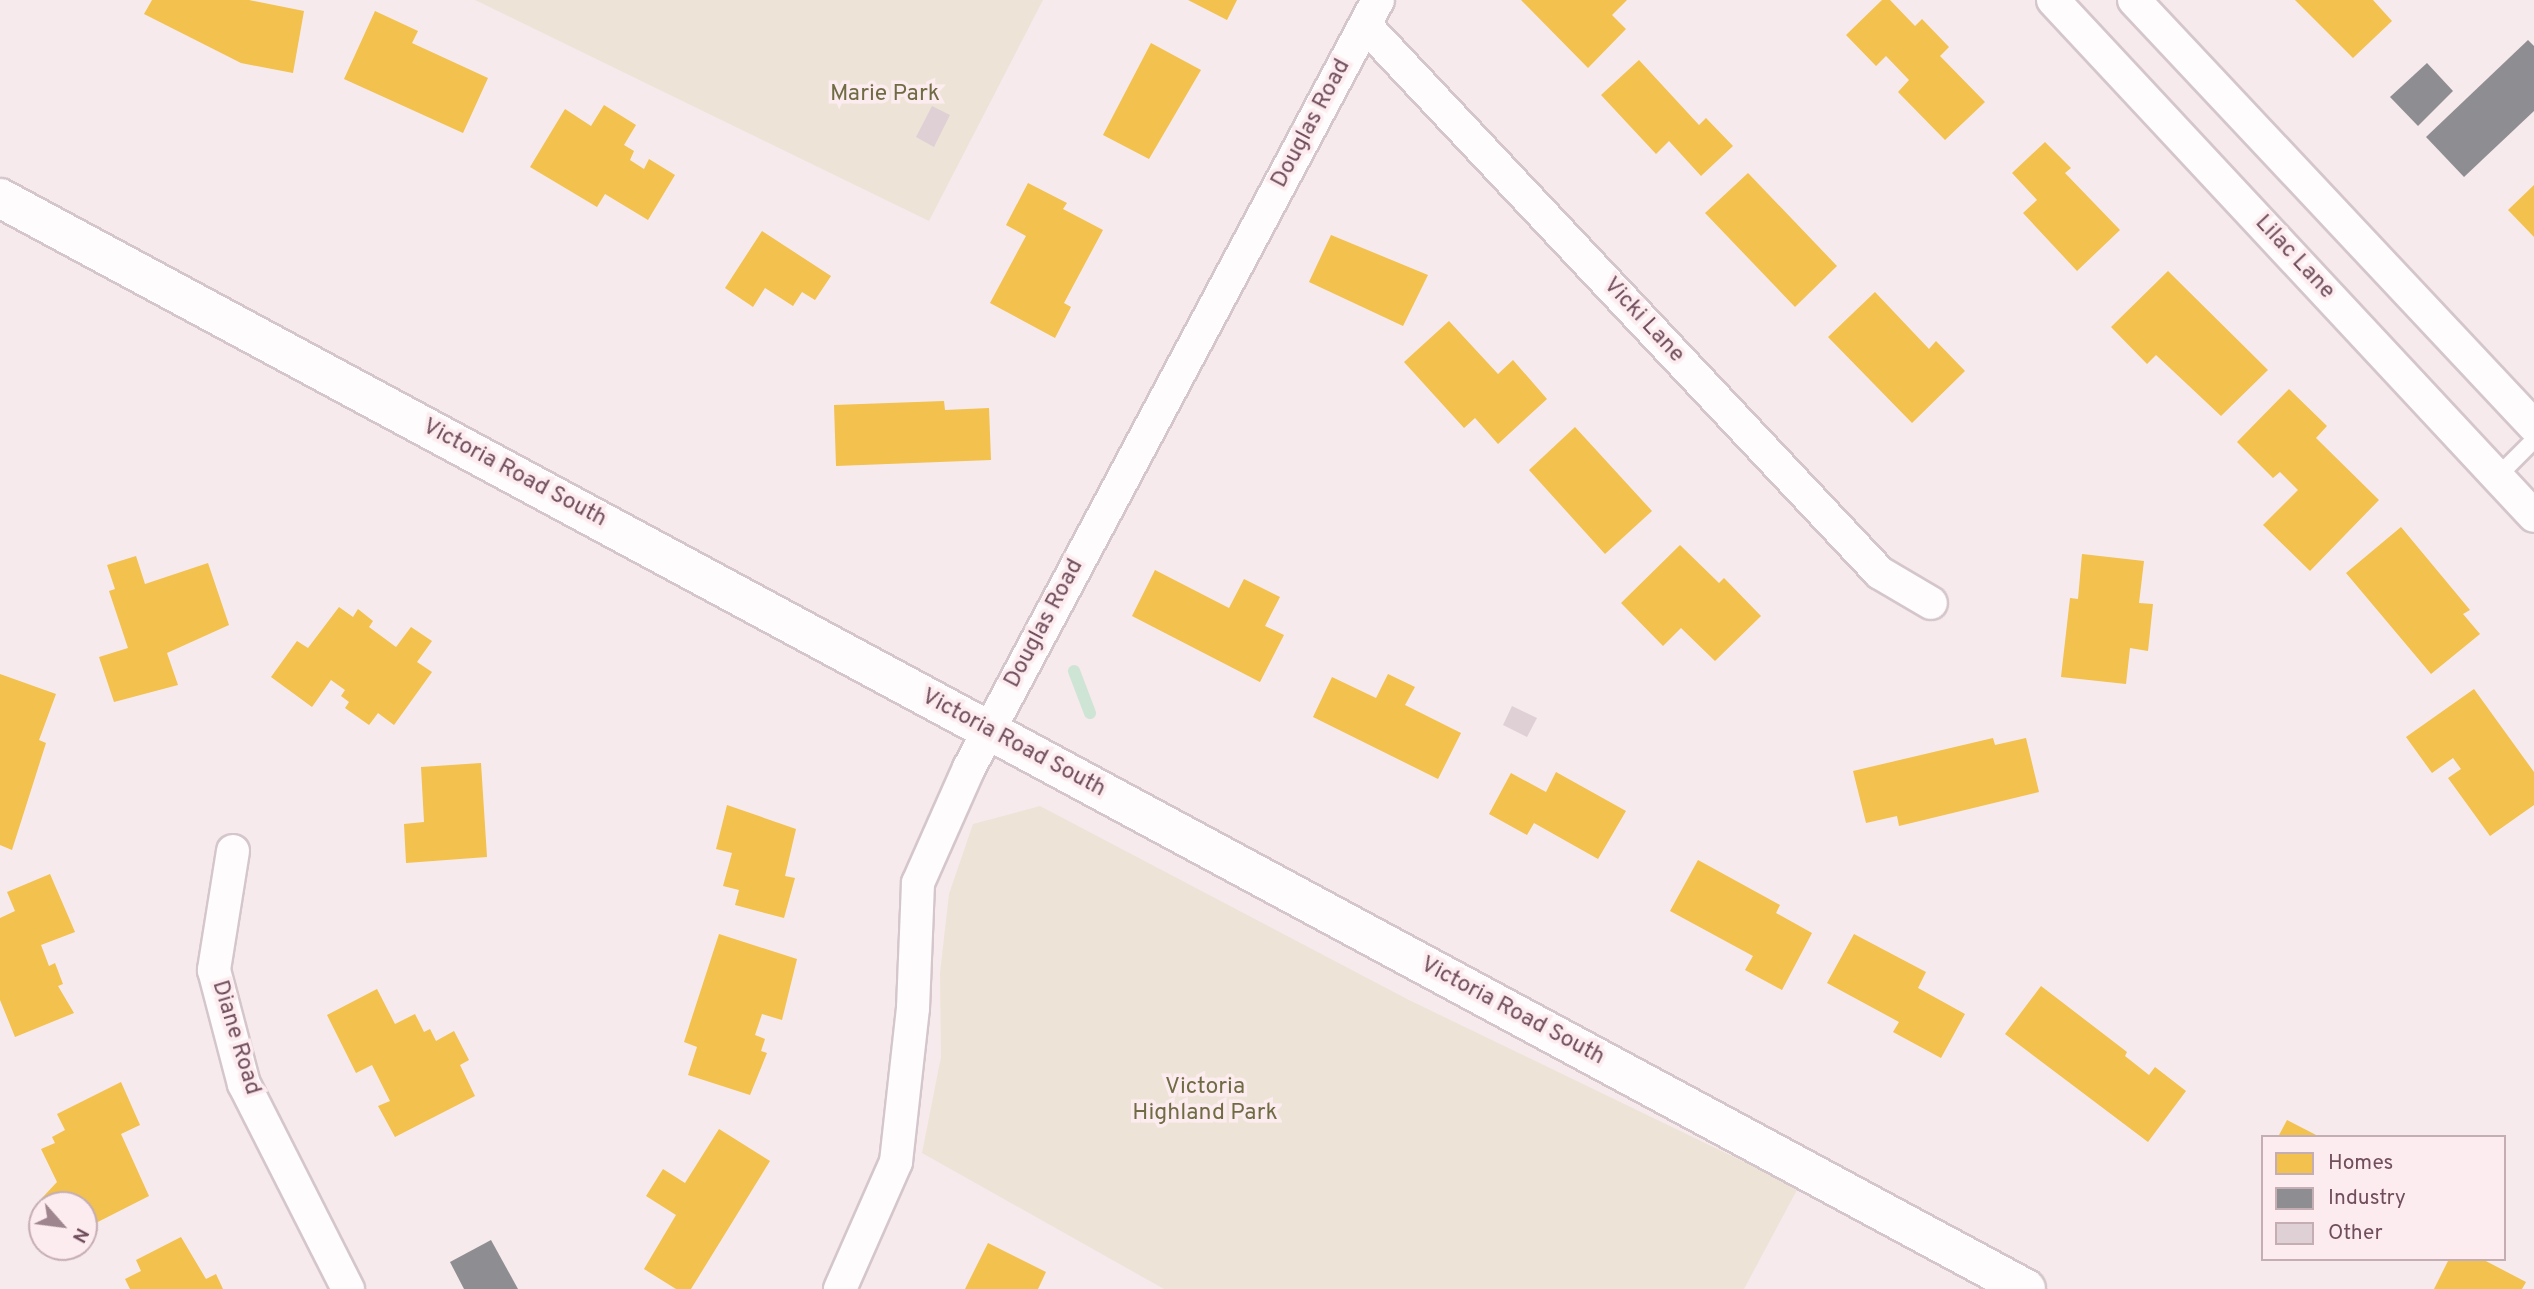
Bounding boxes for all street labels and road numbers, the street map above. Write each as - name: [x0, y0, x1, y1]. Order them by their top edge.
- street label: Douglas Road: [1267, 55, 1357, 193]
- street label: Lilac Lane: [2248, 210, 2340, 306]
- street label: Vicki Lane: [1597, 273, 1689, 369]
- street label: Victoria Road South: [417, 414, 611, 534]
- street label: Douglas Road: [1000, 555, 1090, 693]
- street label: Victoria Road South: [916, 684, 1110, 804]
- street label: Victoria Road South: [1415, 952, 1609, 1072]
- street label: Diane Road: [205, 977, 265, 1099]

